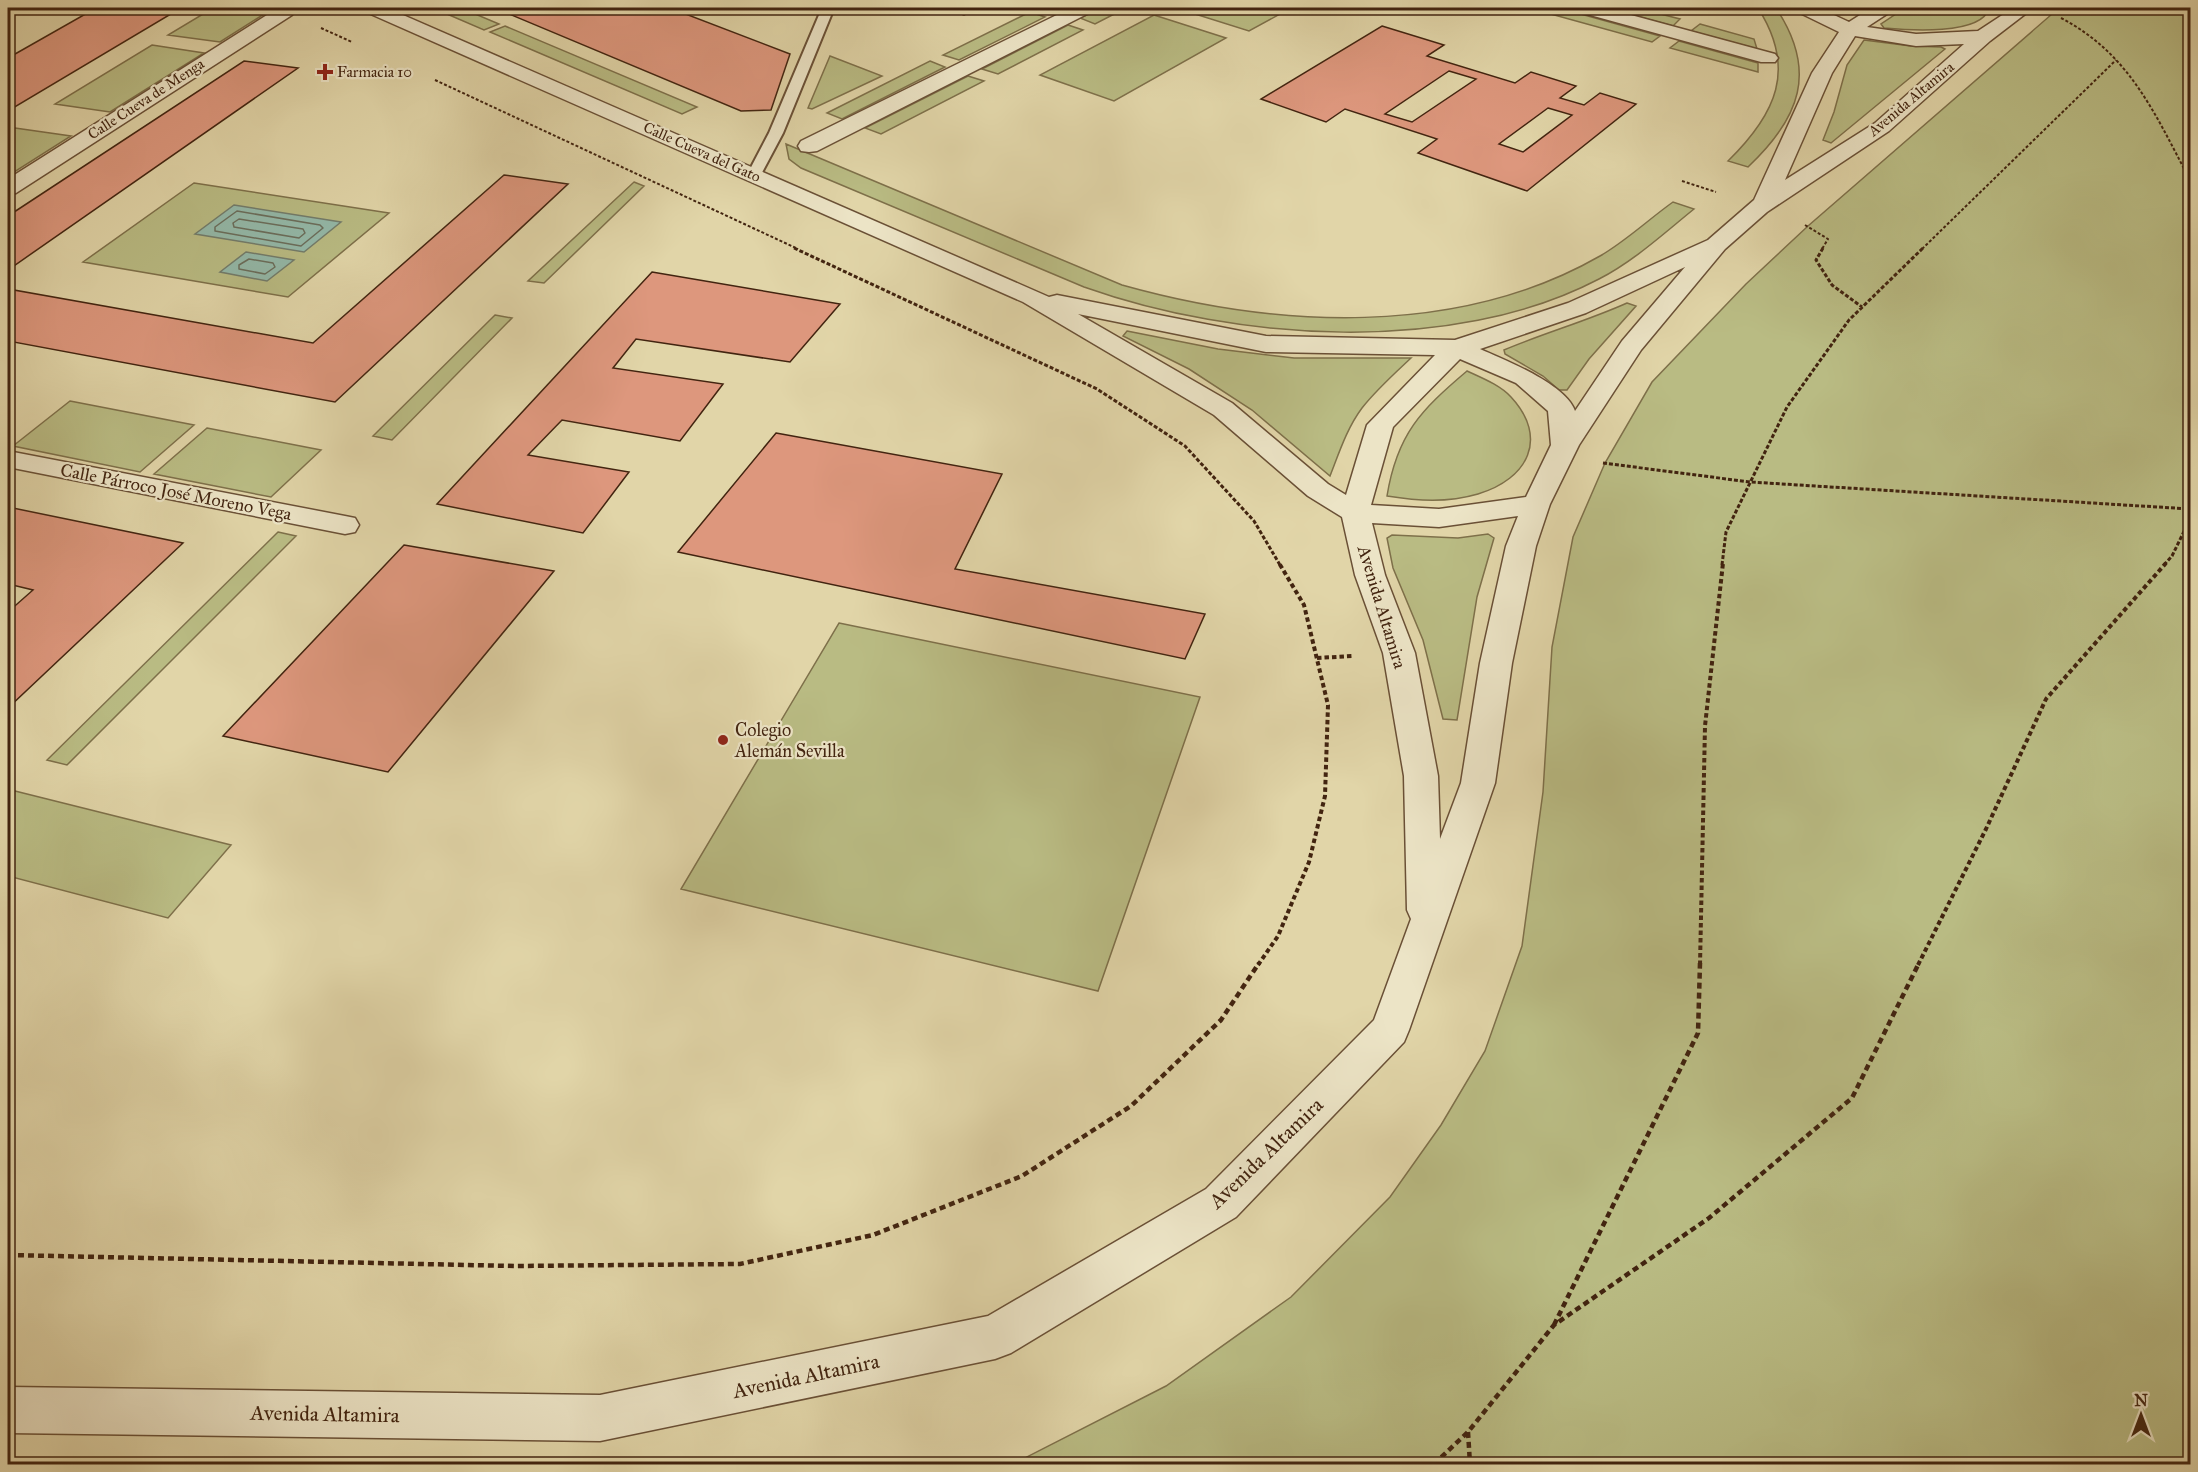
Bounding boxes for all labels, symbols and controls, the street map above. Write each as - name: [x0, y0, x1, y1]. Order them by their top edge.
- street label: Calle Cueva de Menga: [84, 54, 208, 143]
- street label: Avenida Altamira: [1864, 57, 1958, 141]
- place label: Farmacia 10: [337, 63, 412, 81]
- marker: Farmacia 10: [318, 65, 332, 79]
- street label: Calle Cueva del Gato: [641, 118, 764, 186]
- street label: Calle Párroco José Moreno Vega: [58, 459, 294, 526]
- street label: Avenida Altamira: [1353, 542, 1411, 672]
- place label: Colegio Alemán Sevilla: [734, 719, 845, 762]
- marker: Colegio Alemán Sevilla: [716, 733, 730, 747]
- street label: Avenida Altamira: [1203, 1092, 1329, 1215]
- street label: Avenida Altamira: [729, 1348, 882, 1404]
- north arrow: [2111, 1385, 2171, 1445]
- text: N: [2134, 1391, 2148, 1410]
- street label: Avenida Altamira: [249, 1400, 400, 1428]

